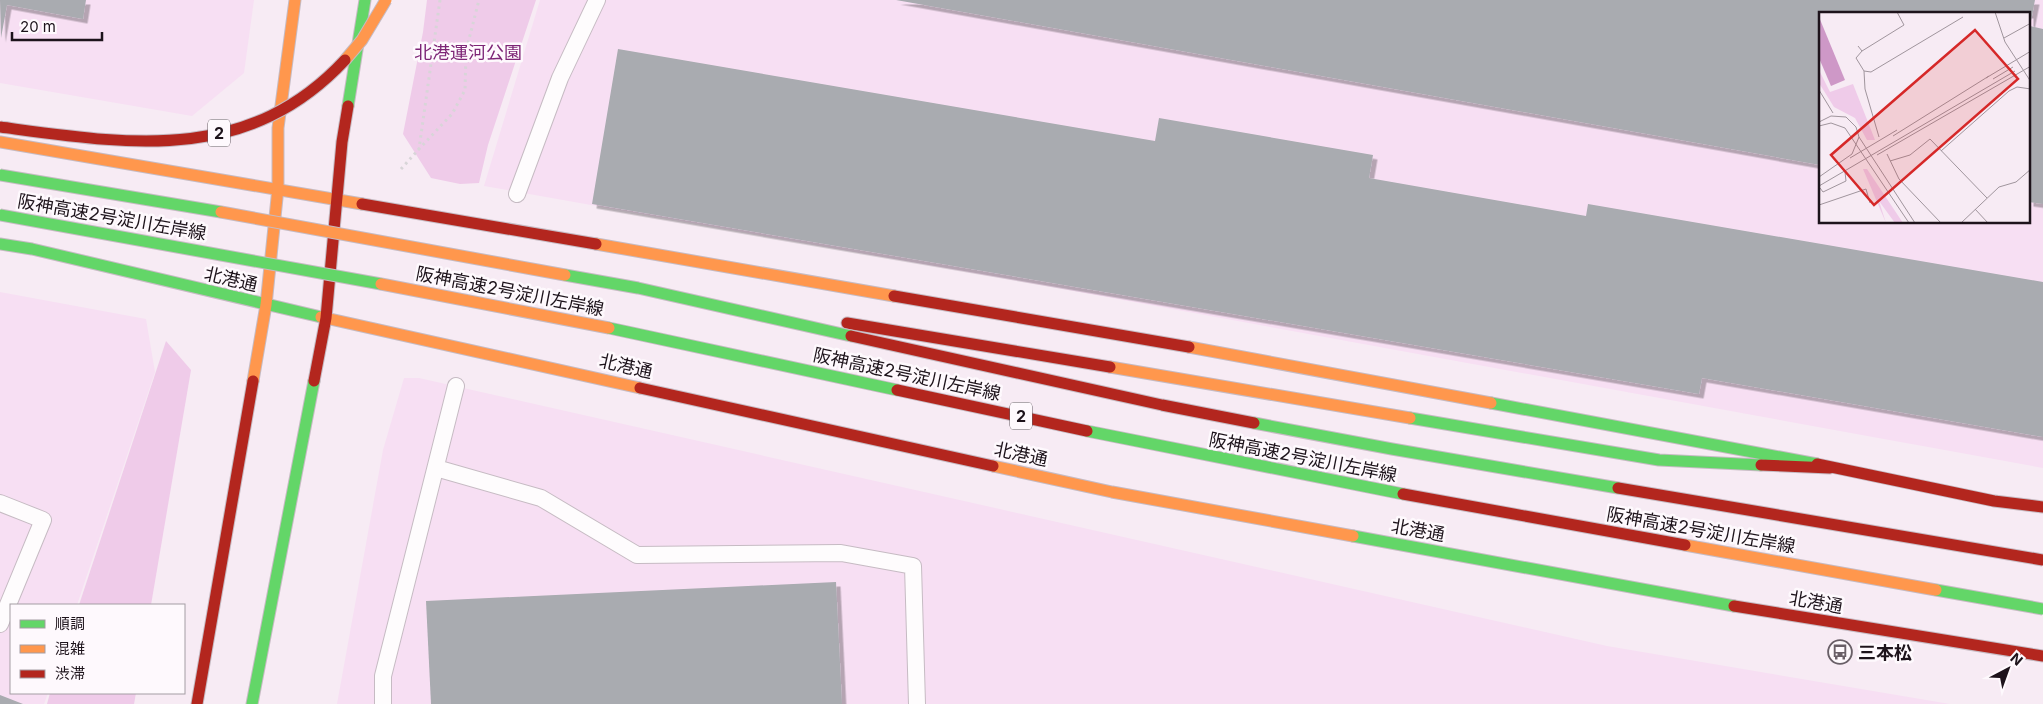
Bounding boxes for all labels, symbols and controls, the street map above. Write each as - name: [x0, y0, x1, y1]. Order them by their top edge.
- scale bar: [12, 10, 102, 42]
- inset map: [1819, 12, 2030, 224]
- text: 20 m: [20, 17, 56, 36]
- park label: 北港運河公園: [414, 42, 522, 63]
- road number: 2: [208, 120, 230, 146]
- street label: 阪神高速2号淀川左岸線: [16, 190, 208, 244]
- street label: 阪神高速2号淀川左岸線: [414, 262, 606, 320]
- street label: 北港通: [202, 263, 260, 295]
- street label: 阪神高速2号淀川左岸線: [811, 344, 1003, 404]
- street label: 北港通: [597, 350, 655, 382]
- road number: 2: [1010, 402, 1032, 430]
- street label: 阪神高速2号淀川左岸線: [1207, 428, 1399, 486]
- street label: 北港通: [992, 438, 1050, 470]
- street label: 阪神高速2号淀川左岸線: [1605, 503, 1797, 557]
- street label: 北港通: [1390, 515, 1446, 545]
- street label: 北港通: [1788, 587, 1844, 617]
- legend: [10, 604, 185, 694]
- text: 順調: [55, 614, 85, 633]
- text: 混雑: [55, 639, 85, 658]
- bus stop icon: 三本松: [1827, 639, 1853, 665]
- place label: 三本松: [1858, 642, 1912, 663]
- north arrow: [1983, 644, 2033, 694]
- text: N: [2007, 649, 2026, 669]
- text: 渋滞: [55, 664, 85, 683]

